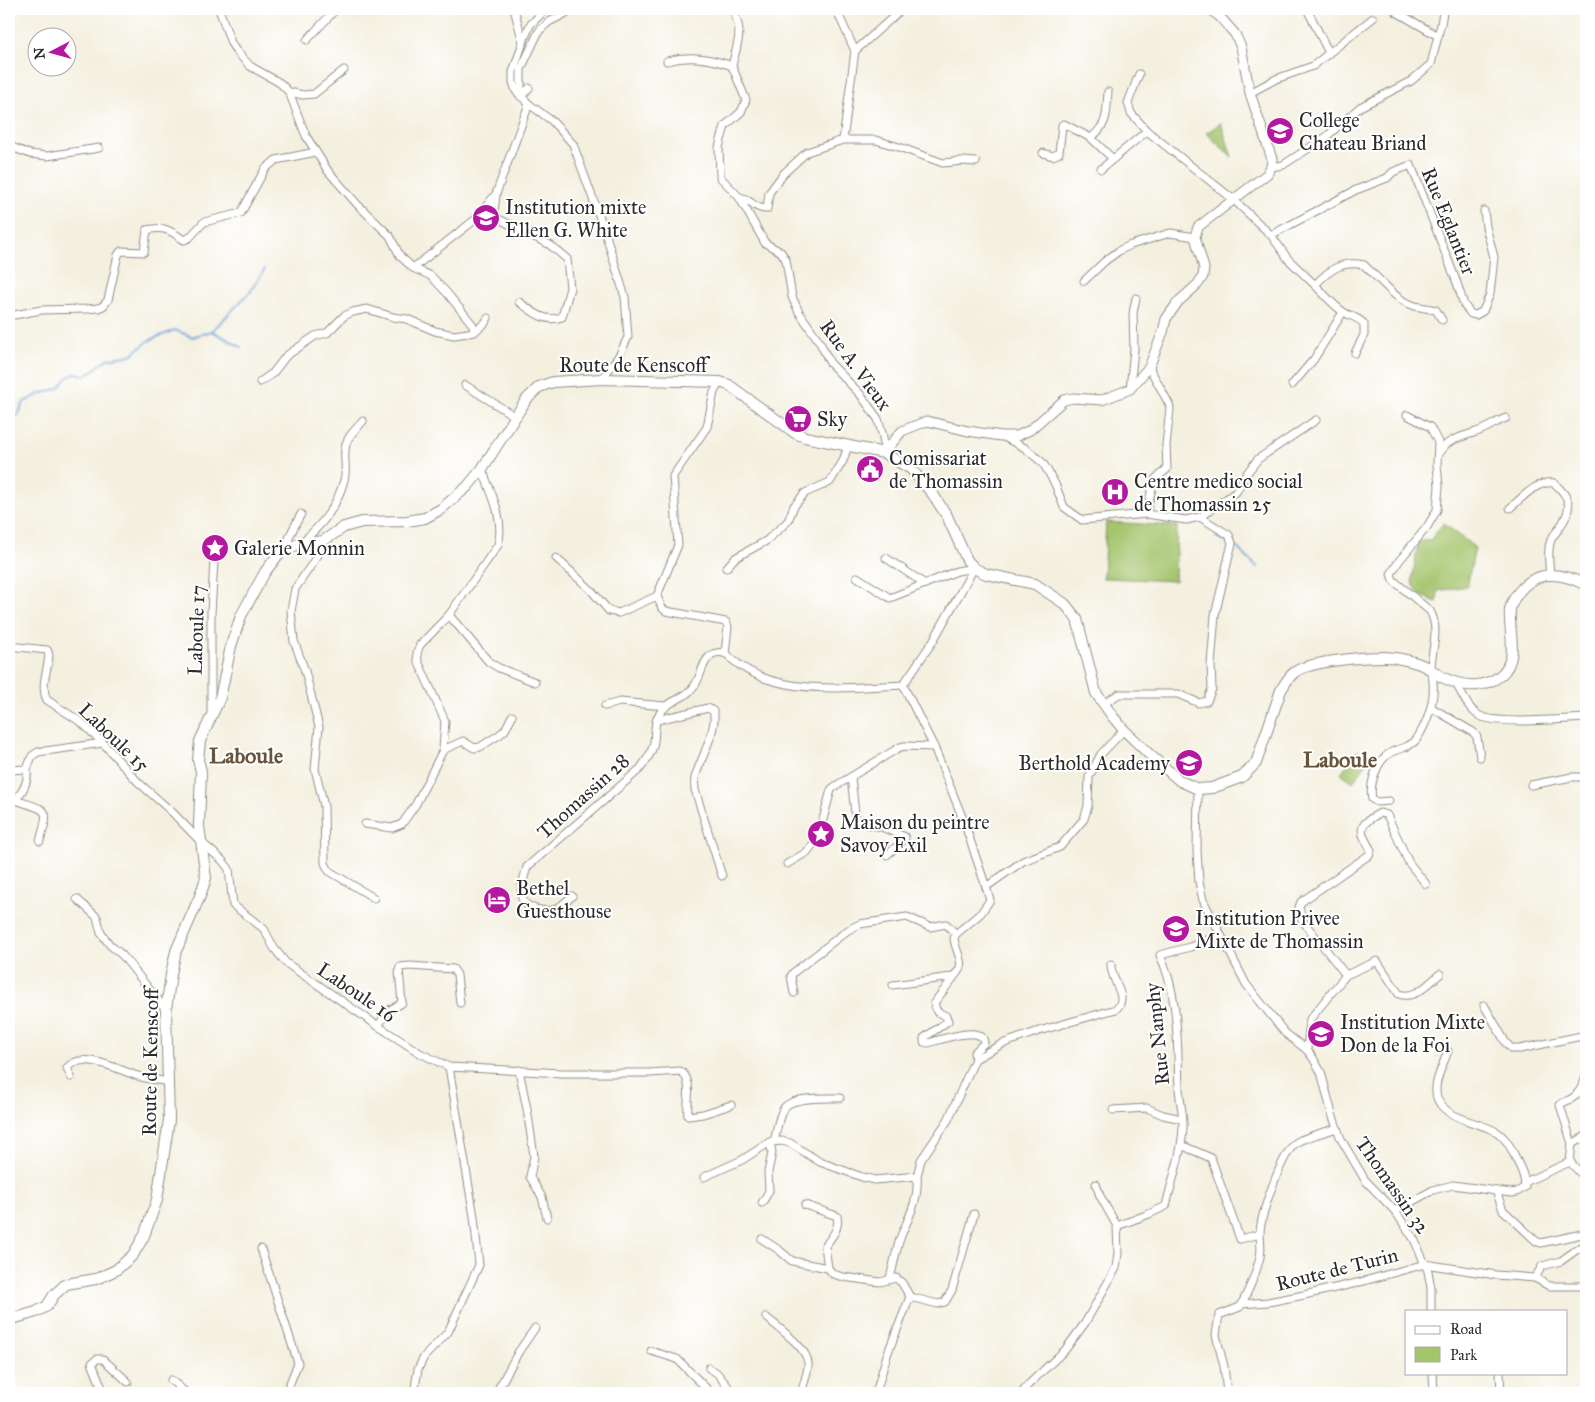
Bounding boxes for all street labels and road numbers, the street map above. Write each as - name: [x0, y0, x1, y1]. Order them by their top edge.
- street label: Rue Eglantier: [1416, 164, 1482, 279]
- street label: Rue A. Vieux: [815, 315, 897, 415]
- street label: Route de Kenscoff: [559, 353, 710, 377]
- street label: Laboule 17: [182, 584, 210, 676]
- street label: Laboule 15: [74, 698, 154, 776]
- street label: Thomassin 28: [532, 748, 634, 844]
- street label: Laboule 16: [313, 957, 402, 1027]
- street label: Rue Nanphy: [1140, 981, 1174, 1086]
- street label: Route de Kenscoff: [137, 985, 163, 1136]
- street label: Thomassin 32: [1351, 1132, 1435, 1238]
- street label: Route de Turin: [1273, 1242, 1401, 1296]

